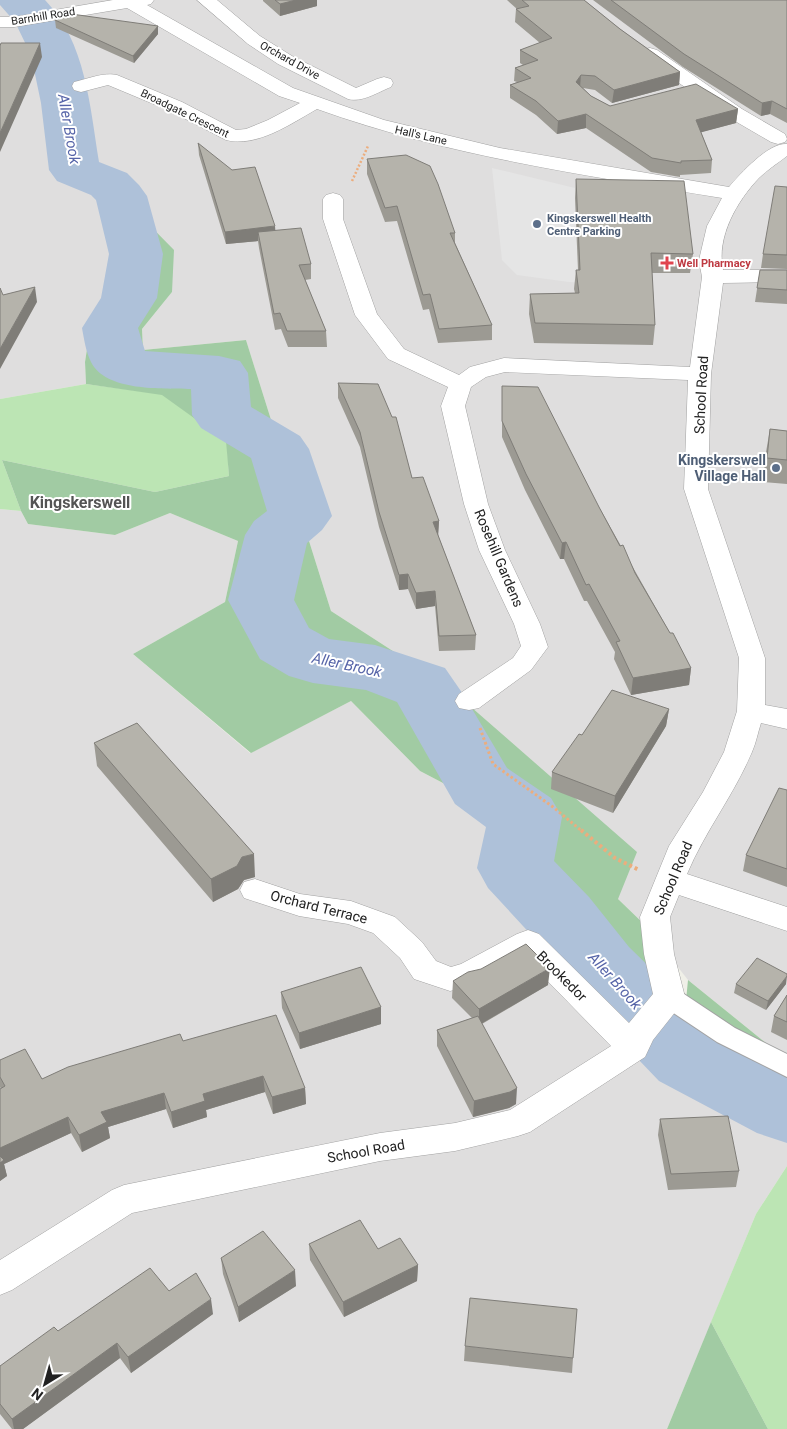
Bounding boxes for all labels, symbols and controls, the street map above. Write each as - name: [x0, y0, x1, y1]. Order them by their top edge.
- street label: Barnhill Road: [10, 5, 76, 28]
- street label: Orchard Drive: [258, 39, 322, 82]
- street label: Broadgate Crescent: [138, 86, 231, 141]
- water label: Aller Brook: [54, 92, 84, 166]
- street label: Hall's Lane: [394, 123, 448, 148]
- place label: Kingskerswell Health Centre Parking: [547, 212, 651, 238]
- marker: Kingskerswell Health Centre Parking: [531, 218, 543, 230]
- marker: Well Pharmacy: [661, 257, 673, 269]
- place label: Well Pharmacy: [677, 257, 751, 270]
- street label: School Road: [691, 355, 711, 435]
- place label: Kingskerswell Village Hall: [678, 452, 766, 484]
- marker: Kingskerswell Village Hall: [770, 462, 782, 474]
- district label: Kingskerswell: [30, 493, 130, 512]
- street label: Rosehill Gardens: [471, 507, 527, 609]
- water label: Aller Brook: [310, 649, 384, 681]
- street label: School Road: [650, 839, 696, 917]
- street label: Orchard Terrace: [269, 887, 369, 927]
- street label: Brookedor: [534, 948, 591, 1005]
- water label: Aller Brook: [584, 948, 646, 1014]
- street label: School Road: [326, 1136, 406, 1166]
- north arrow: [20, 1359, 70, 1409]
- text: N: [28, 1385, 46, 1404]

